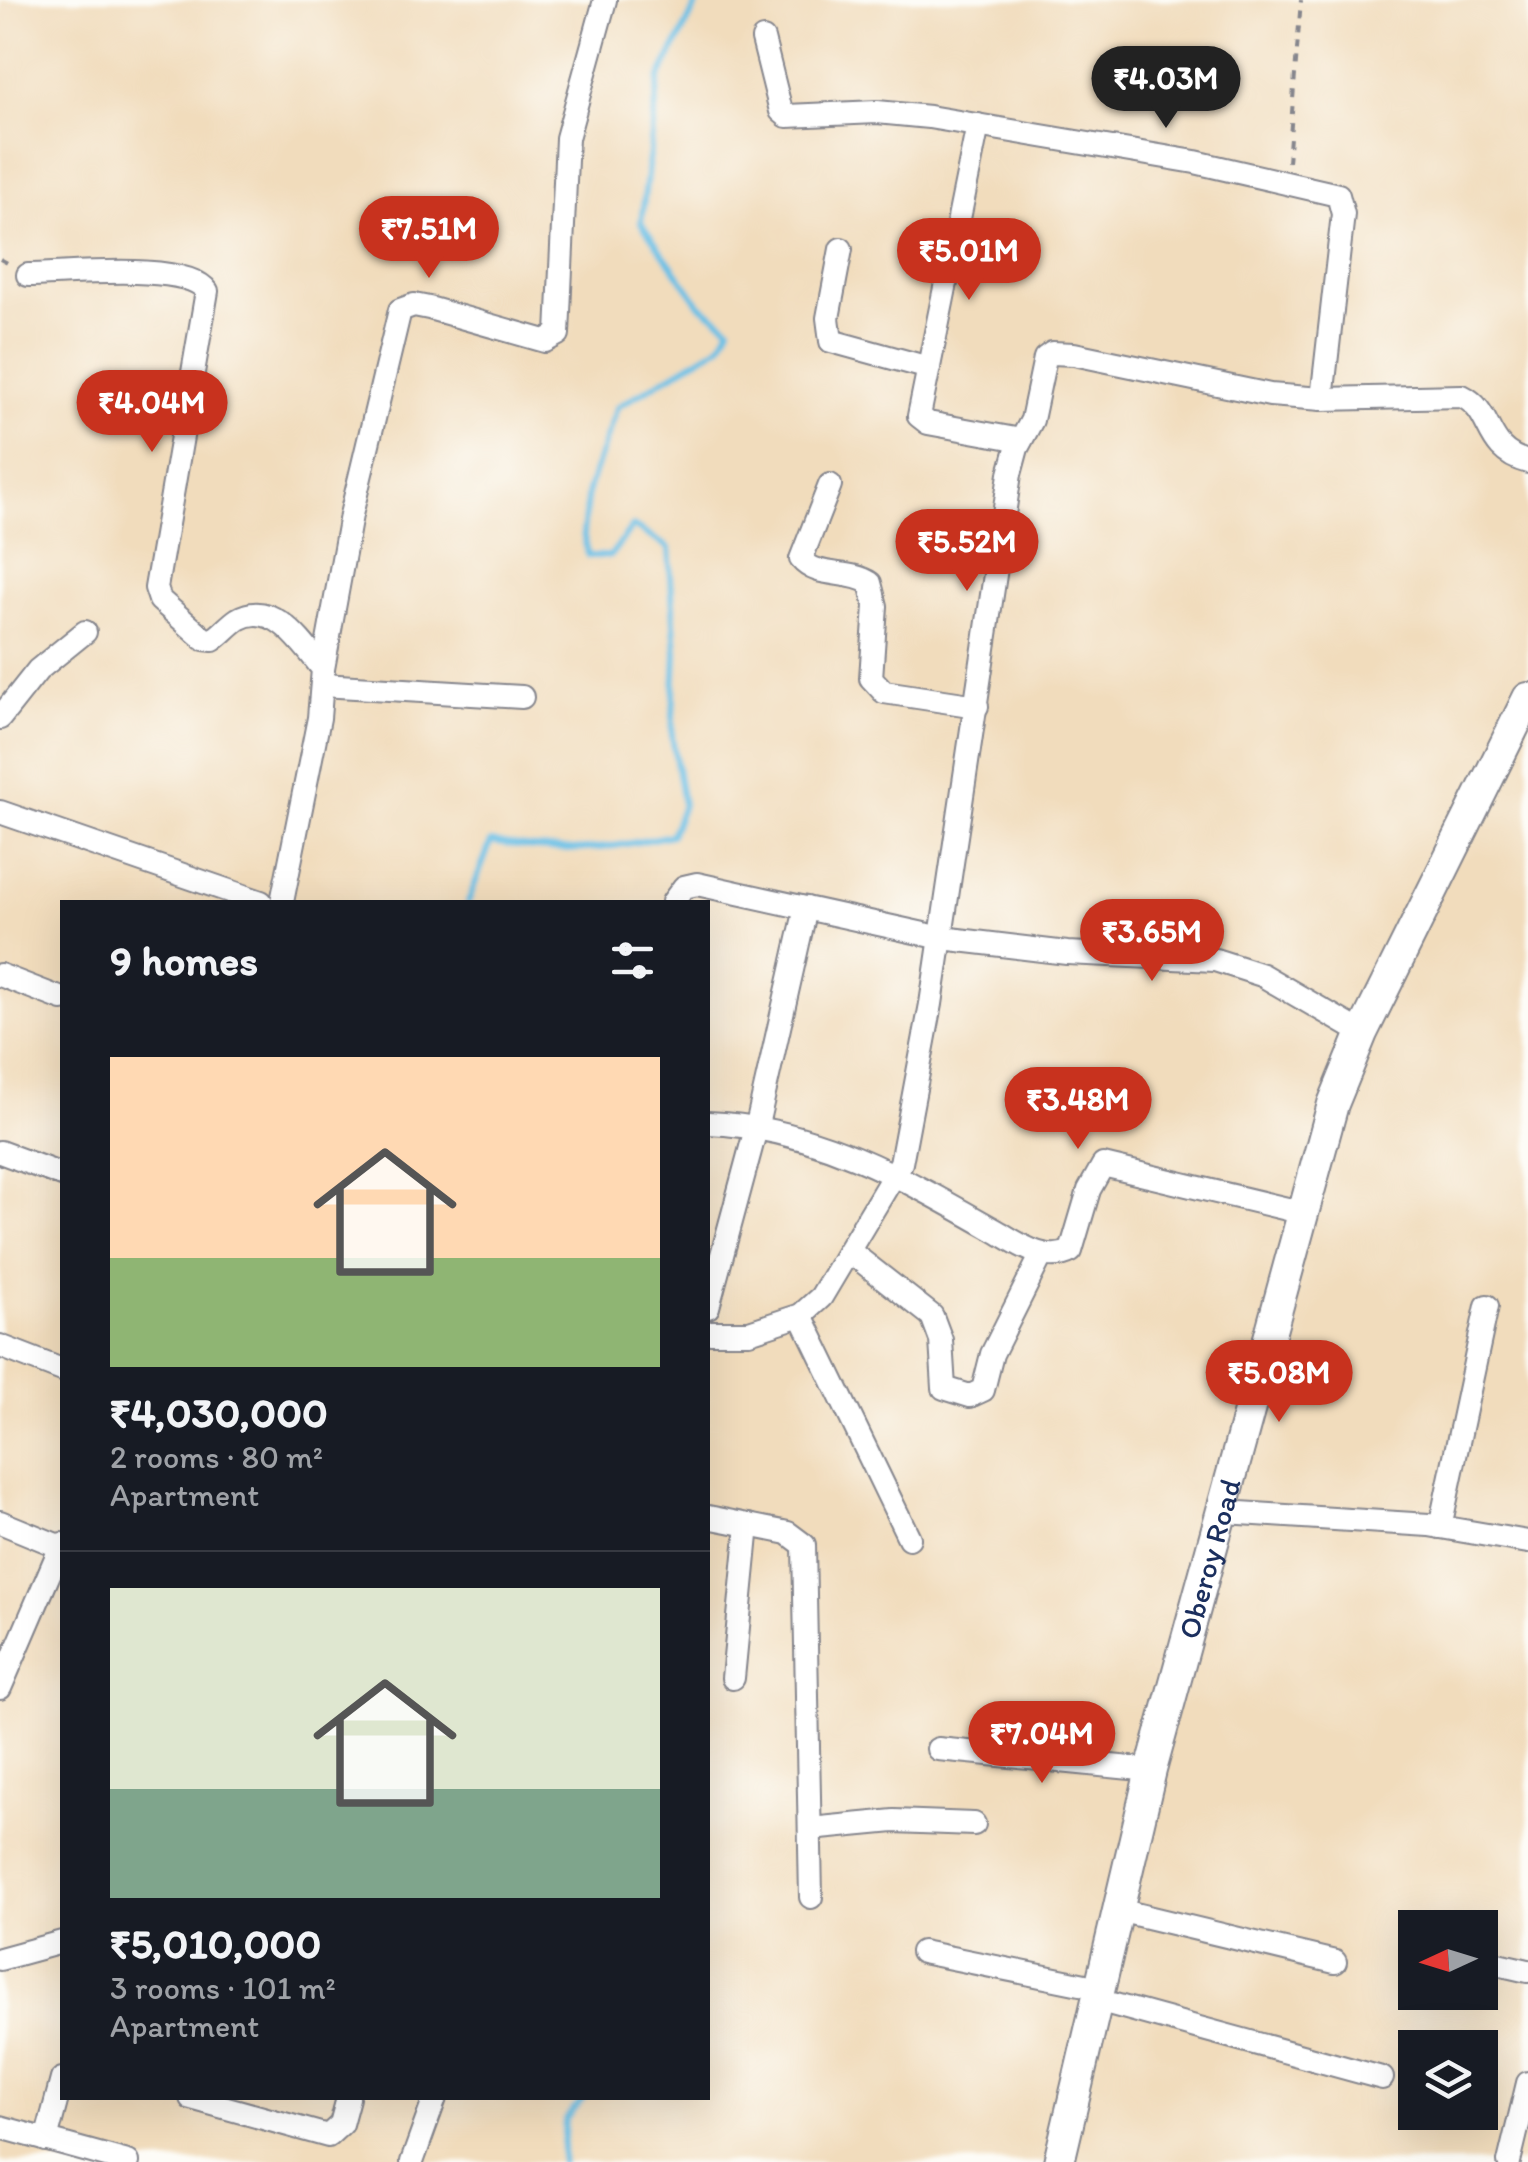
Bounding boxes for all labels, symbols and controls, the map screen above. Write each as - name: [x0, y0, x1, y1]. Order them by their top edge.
- pin: ₹4.03M: [1085, 46, 1247, 131]
- text: ₹4.03M: [1113, 59, 1219, 97]
- pin: ₹7.51M: [348, 196, 510, 281]
- text: ₹7.51M: [381, 209, 477, 247]
- pin: ₹5.01M: [888, 218, 1050, 303]
- text: ₹5.01M: [919, 231, 1019, 269]
- pin: ₹4.04M: [71, 370, 233, 455]
- text: ₹4.04M: [99, 383, 205, 421]
- pin: ₹5.52M: [886, 509, 1048, 594]
- text: ₹5.52M: [917, 522, 1017, 560]
- pin: ₹3.65M: [1071, 899, 1233, 984]
- text: ₹3.65M: [1102, 912, 1202, 950]
- icon: filters: [605, 933, 660, 988]
- text: 9 homes: [110, 935, 258, 986]
- pin: ₹3.48M: [997, 1067, 1159, 1152]
- text: ₹3.48M: [1027, 1080, 1129, 1118]
- icon: home: [295, 1122, 475, 1302]
- pin: ₹5.08M: [1198, 1340, 1360, 1425]
- text: ₹5.08M: [1228, 1353, 1330, 1391]
- text: ₹4,030,000: [110, 1387, 328, 1438]
- text: 2 rooms · 80 m²: [110, 1438, 323, 1476]
- street label: Oberoy Road: [1169, 1474, 1248, 1643]
- text: Apartment: [110, 1476, 259, 1514]
- icon: home: [295, 1653, 475, 1833]
- pin: ₹7.04M: [961, 1701, 1123, 1786]
- text: ₹7.04M: [990, 1714, 1094, 1752]
- north arrow: [1398, 1910, 1498, 2010]
- map controls: [1398, 1910, 1498, 2130]
- text: ₹5,010,000: [110, 1918, 321, 1969]
- text: 3 rooms · 101 m²: [110, 1969, 336, 2007]
- text: Apartment: [110, 2007, 259, 2045]
- button: layers: [1398, 2030, 1498, 2130]

